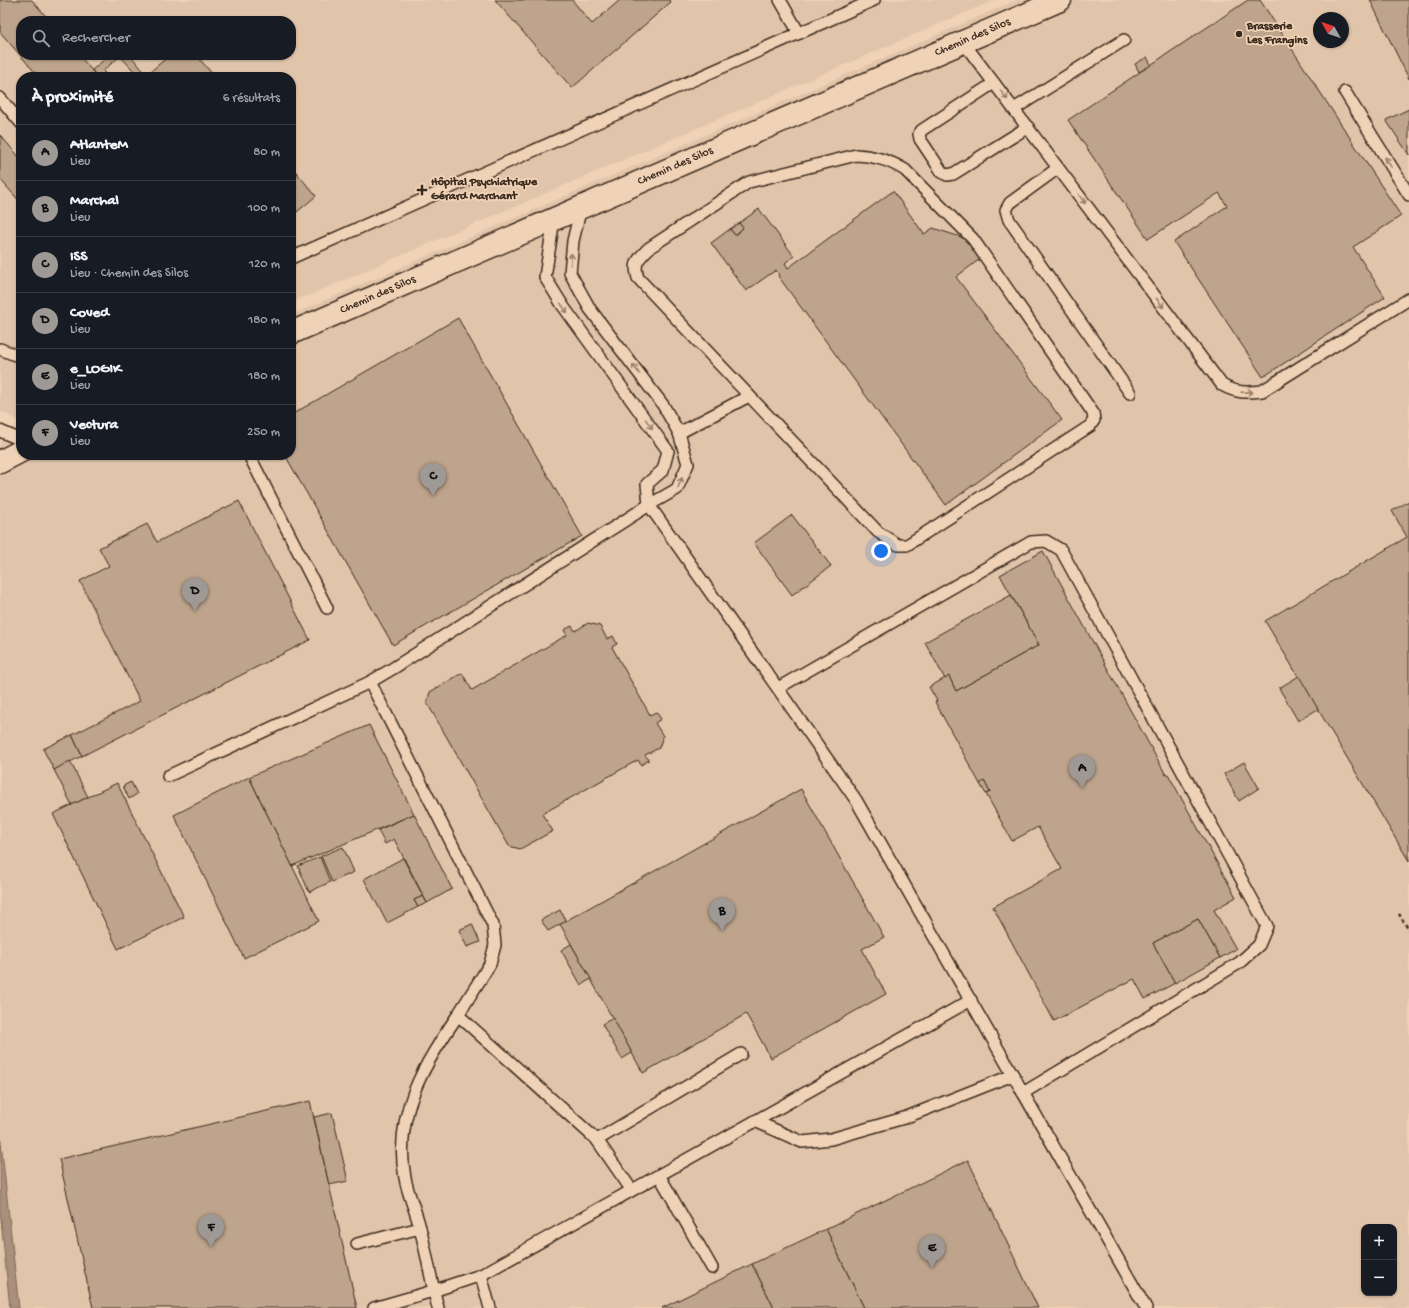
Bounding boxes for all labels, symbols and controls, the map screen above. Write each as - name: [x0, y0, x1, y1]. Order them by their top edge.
- north arrow: [1313, 12, 1349, 48]
- street label: Chemin des Silos: [933, 15, 1013, 60]
- search box: [16, 16, 296, 60]
- place label: Brasserie Les Frangins: [1246, 20, 1308, 48]
- icon: search: [30, 27, 52, 49]
- text: Rechercher: [62, 29, 130, 47]
- marker: Brasserie Les Frangins: [1234, 29, 1244, 39]
- text: À proximité: [32, 88, 113, 108]
- one-way arrow: [1000, 90, 1008, 101]
- text: 6 résultats: [223, 91, 280, 106]
- text: AtlanteM: [70, 136, 128, 154]
- street label: Chemin des Silos: [636, 144, 716, 189]
- text: A: [41, 145, 49, 160]
- text: 80 m: [253, 145, 280, 160]
- text: Lieu: [70, 154, 90, 169]
- one-way arrow: [1384, 156, 1392, 168]
- place label: Hôpital Psychiatrique Gérard Marchant: [431, 176, 538, 204]
- marker: Hôpital Psychiatrique Gérard Marchant: [416, 184, 428, 196]
- text: Marchal: [70, 192, 119, 210]
- one-way arrow: [1078, 194, 1086, 205]
- text: B: [42, 201, 48, 216]
- text: 100 m: [248, 201, 280, 216]
- text: Lieu: [70, 210, 90, 225]
- text: ISS: [70, 248, 88, 266]
- one-way arrow: [568, 253, 575, 266]
- text: C: [41, 257, 49, 272]
- text: 120 m: [249, 257, 280, 272]
- text: Lieu · Chemin des Silos: [70, 266, 188, 281]
- street label: Chemin des Silos: [338, 273, 419, 318]
- one-way arrow: [1156, 297, 1164, 308]
- one-way arrow: [560, 302, 568, 313]
- text: Coved: [70, 304, 109, 322]
- text: D: [41, 313, 49, 328]
- text: 180 m: [248, 313, 280, 328]
- text: Lieu: [70, 322, 90, 337]
- text: e_LOGIK: [70, 360, 121, 378]
- one-way arrow: [632, 363, 640, 374]
- text: E: [41, 369, 49, 384]
- text: 180 m: [248, 369, 280, 384]
- text: Lieu: [70, 378, 90, 393]
- one-way arrow: [1241, 388, 1254, 396]
- text: Vectura: [70, 416, 118, 434]
- one-way arrow: [645, 418, 653, 429]
- text: F: [42, 425, 48, 440]
- text: 250 m: [247, 425, 280, 440]
- text: Lieu: [70, 434, 90, 449]
- pin: C: [420, 463, 446, 496]
- one-way arrow: [677, 477, 684, 489]
- your location: [871, 541, 891, 561]
- pin: D: [182, 578, 208, 611]
- pin: A: [1069, 755, 1095, 788]
- pin: B: [709, 898, 735, 931]
- pin: F: [198, 1214, 224, 1247]
- map controls: [1361, 1224, 1397, 1296]
- button: +: [1361, 1224, 1397, 1260]
- pin: E: [919, 1235, 945, 1268]
- button: −: [1361, 1260, 1397, 1296]

